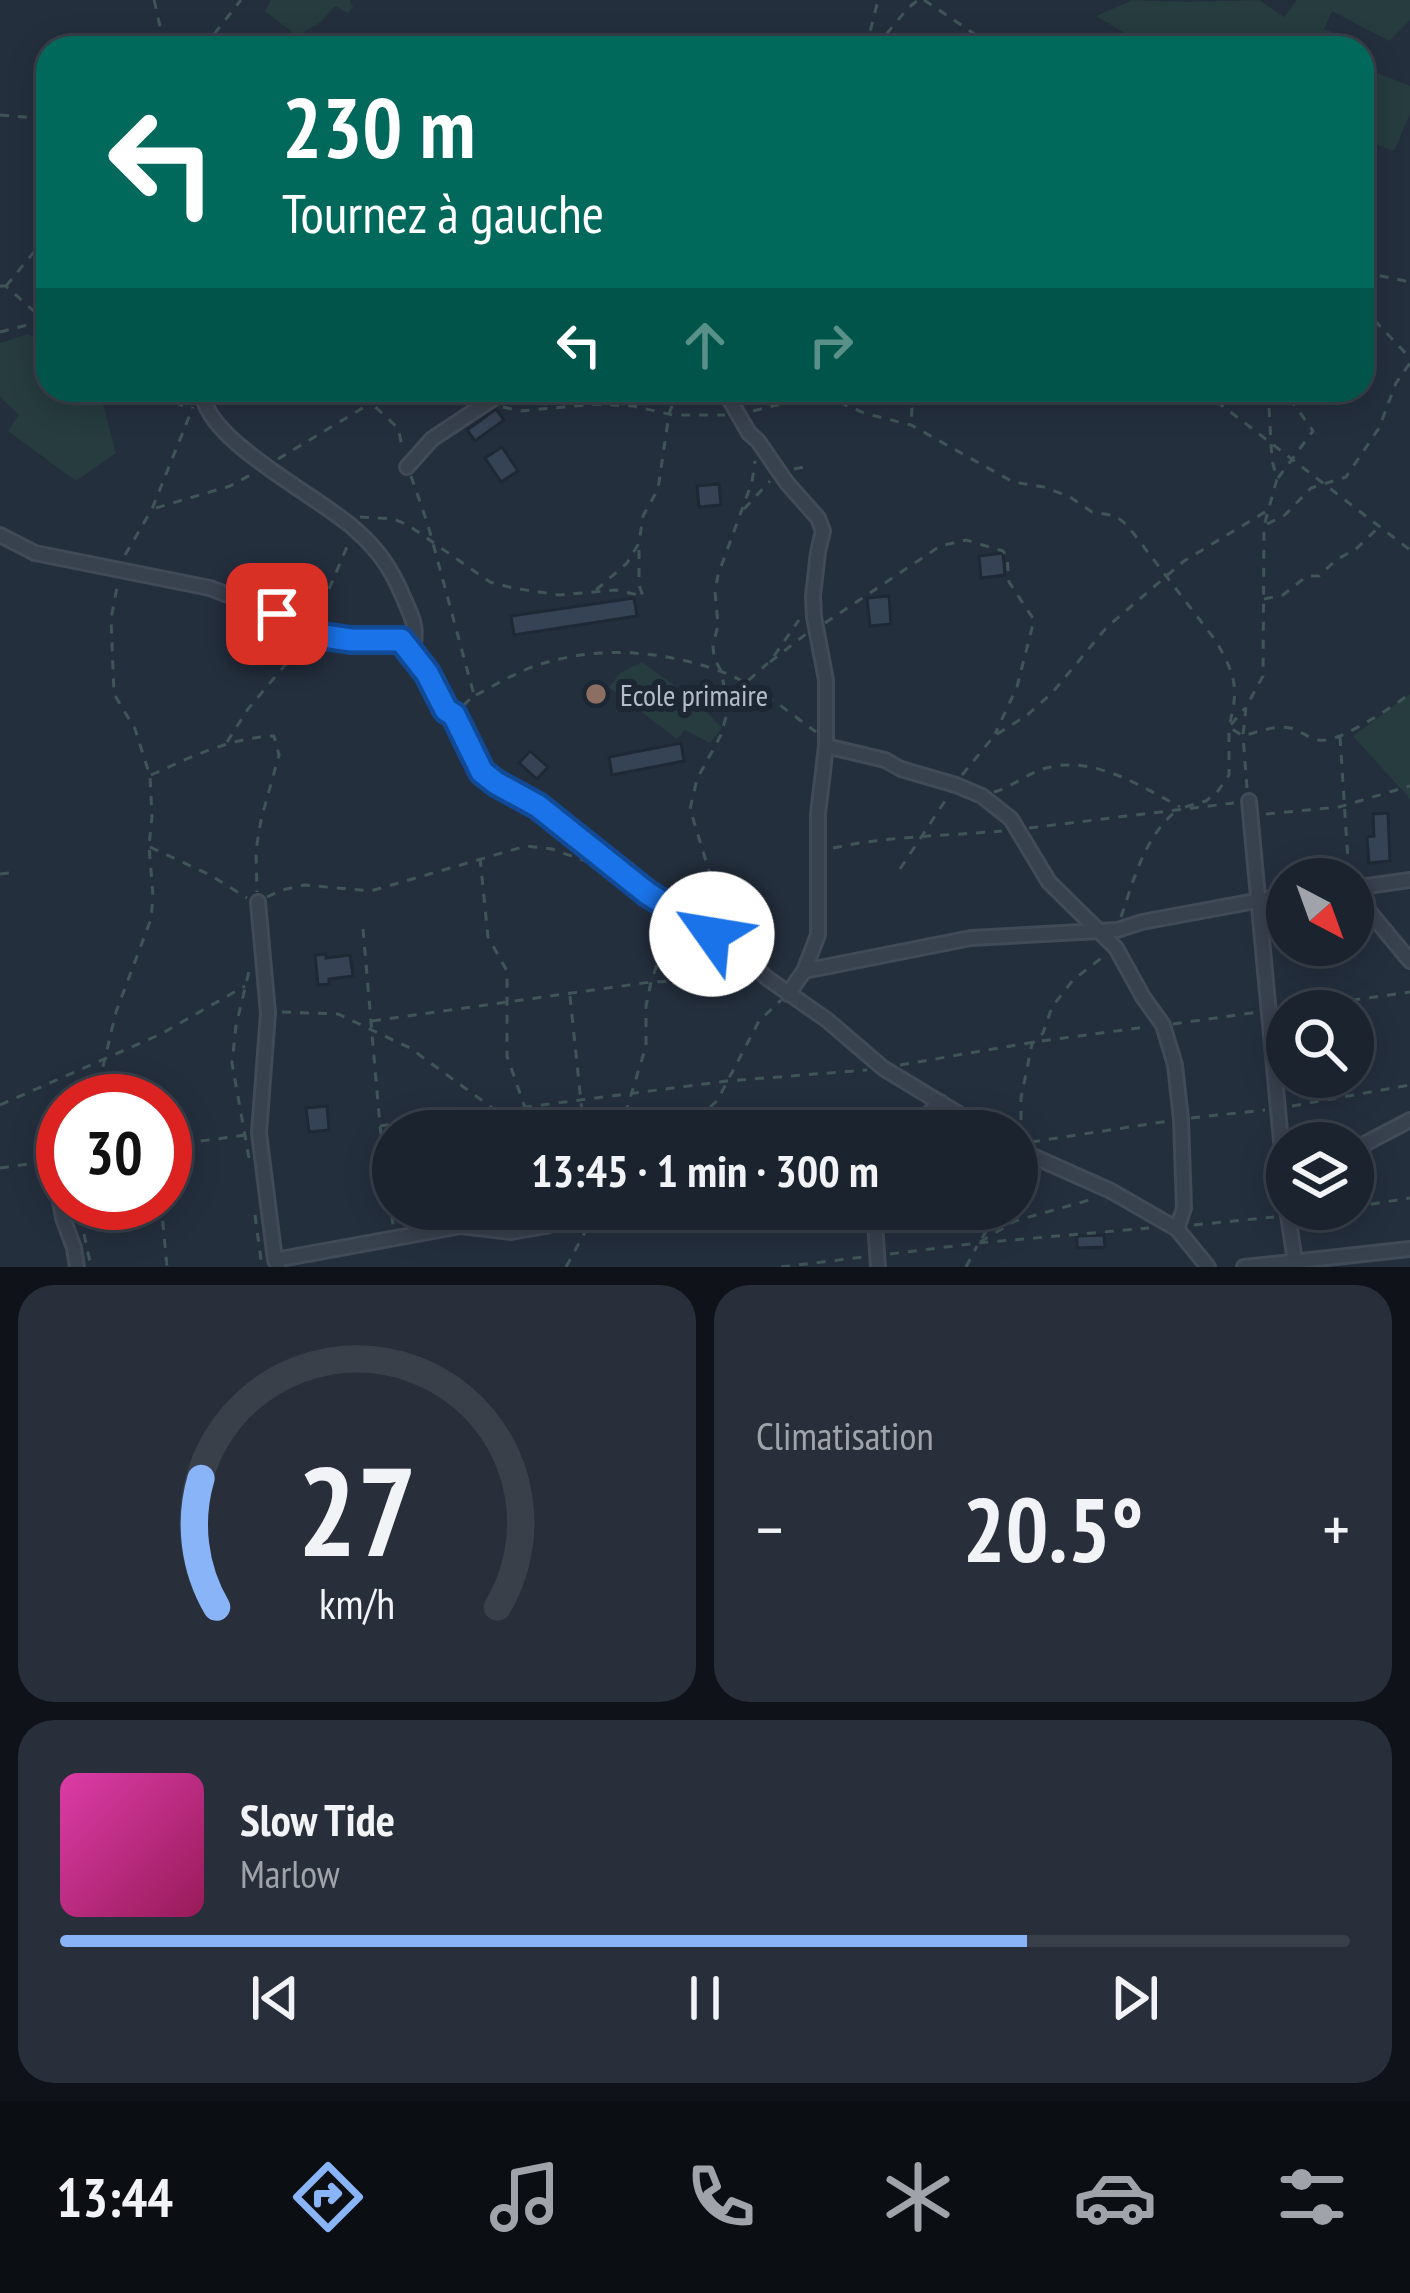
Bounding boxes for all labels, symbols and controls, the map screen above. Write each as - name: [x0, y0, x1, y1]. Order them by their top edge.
- text: 230 m: [282, 72, 475, 181]
- icon: left: [84, 84, 240, 240]
- text: Tournez à gauche: [282, 178, 604, 248]
- icon: left: [546, 312, 612, 378]
- icon: ahead: [672, 312, 738, 378]
- icon: right: [798, 312, 864, 378]
- pin: [226, 563, 328, 665]
- icon: arrive: [244, 581, 310, 647]
- place label: Ecole primaire: [620, 675, 768, 714]
- marker: Ecole primaire: [583, 681, 609, 707]
- north arrow: [1266, 858, 1374, 966]
- map controls: [1266, 858, 1374, 1230]
- position arrow: [649, 871, 775, 997]
- button: search: [1266, 990, 1374, 1098]
- speed limit sign: 30: [36, 1074, 192, 1230]
- button: layers: [1266, 1122, 1374, 1230]
- text: 13:45 · 1 min · 300 m: [531, 1141, 879, 1199]
- text: Climatisation: [756, 1410, 934, 1461]
- text: 27: [297, 1429, 417, 1590]
- text: 20.5°: [963, 1470, 1143, 1587]
- text: −: [756, 1486, 783, 1571]
- text: +: [1323, 1486, 1350, 1571]
- text: km/h: [319, 1574, 395, 1630]
- text: Slow Tide: [240, 1790, 395, 1848]
- text: Marlow: [240, 1848, 340, 1899]
- icon: previous: [242, 1965, 308, 2031]
- icon: pause: [672, 1965, 738, 2031]
- icon: next: [1102, 1965, 1168, 2031]
- icon: directions: [286, 2155, 370, 2239]
- icon: music: [483, 2155, 567, 2239]
- icon: phone: [679, 2155, 763, 2239]
- icon: climate: [876, 2155, 960, 2239]
- icon: car: [1073, 2155, 1157, 2239]
- icon: filters: [1270, 2155, 1354, 2239]
- text: 13:44: [56, 2162, 173, 2232]

